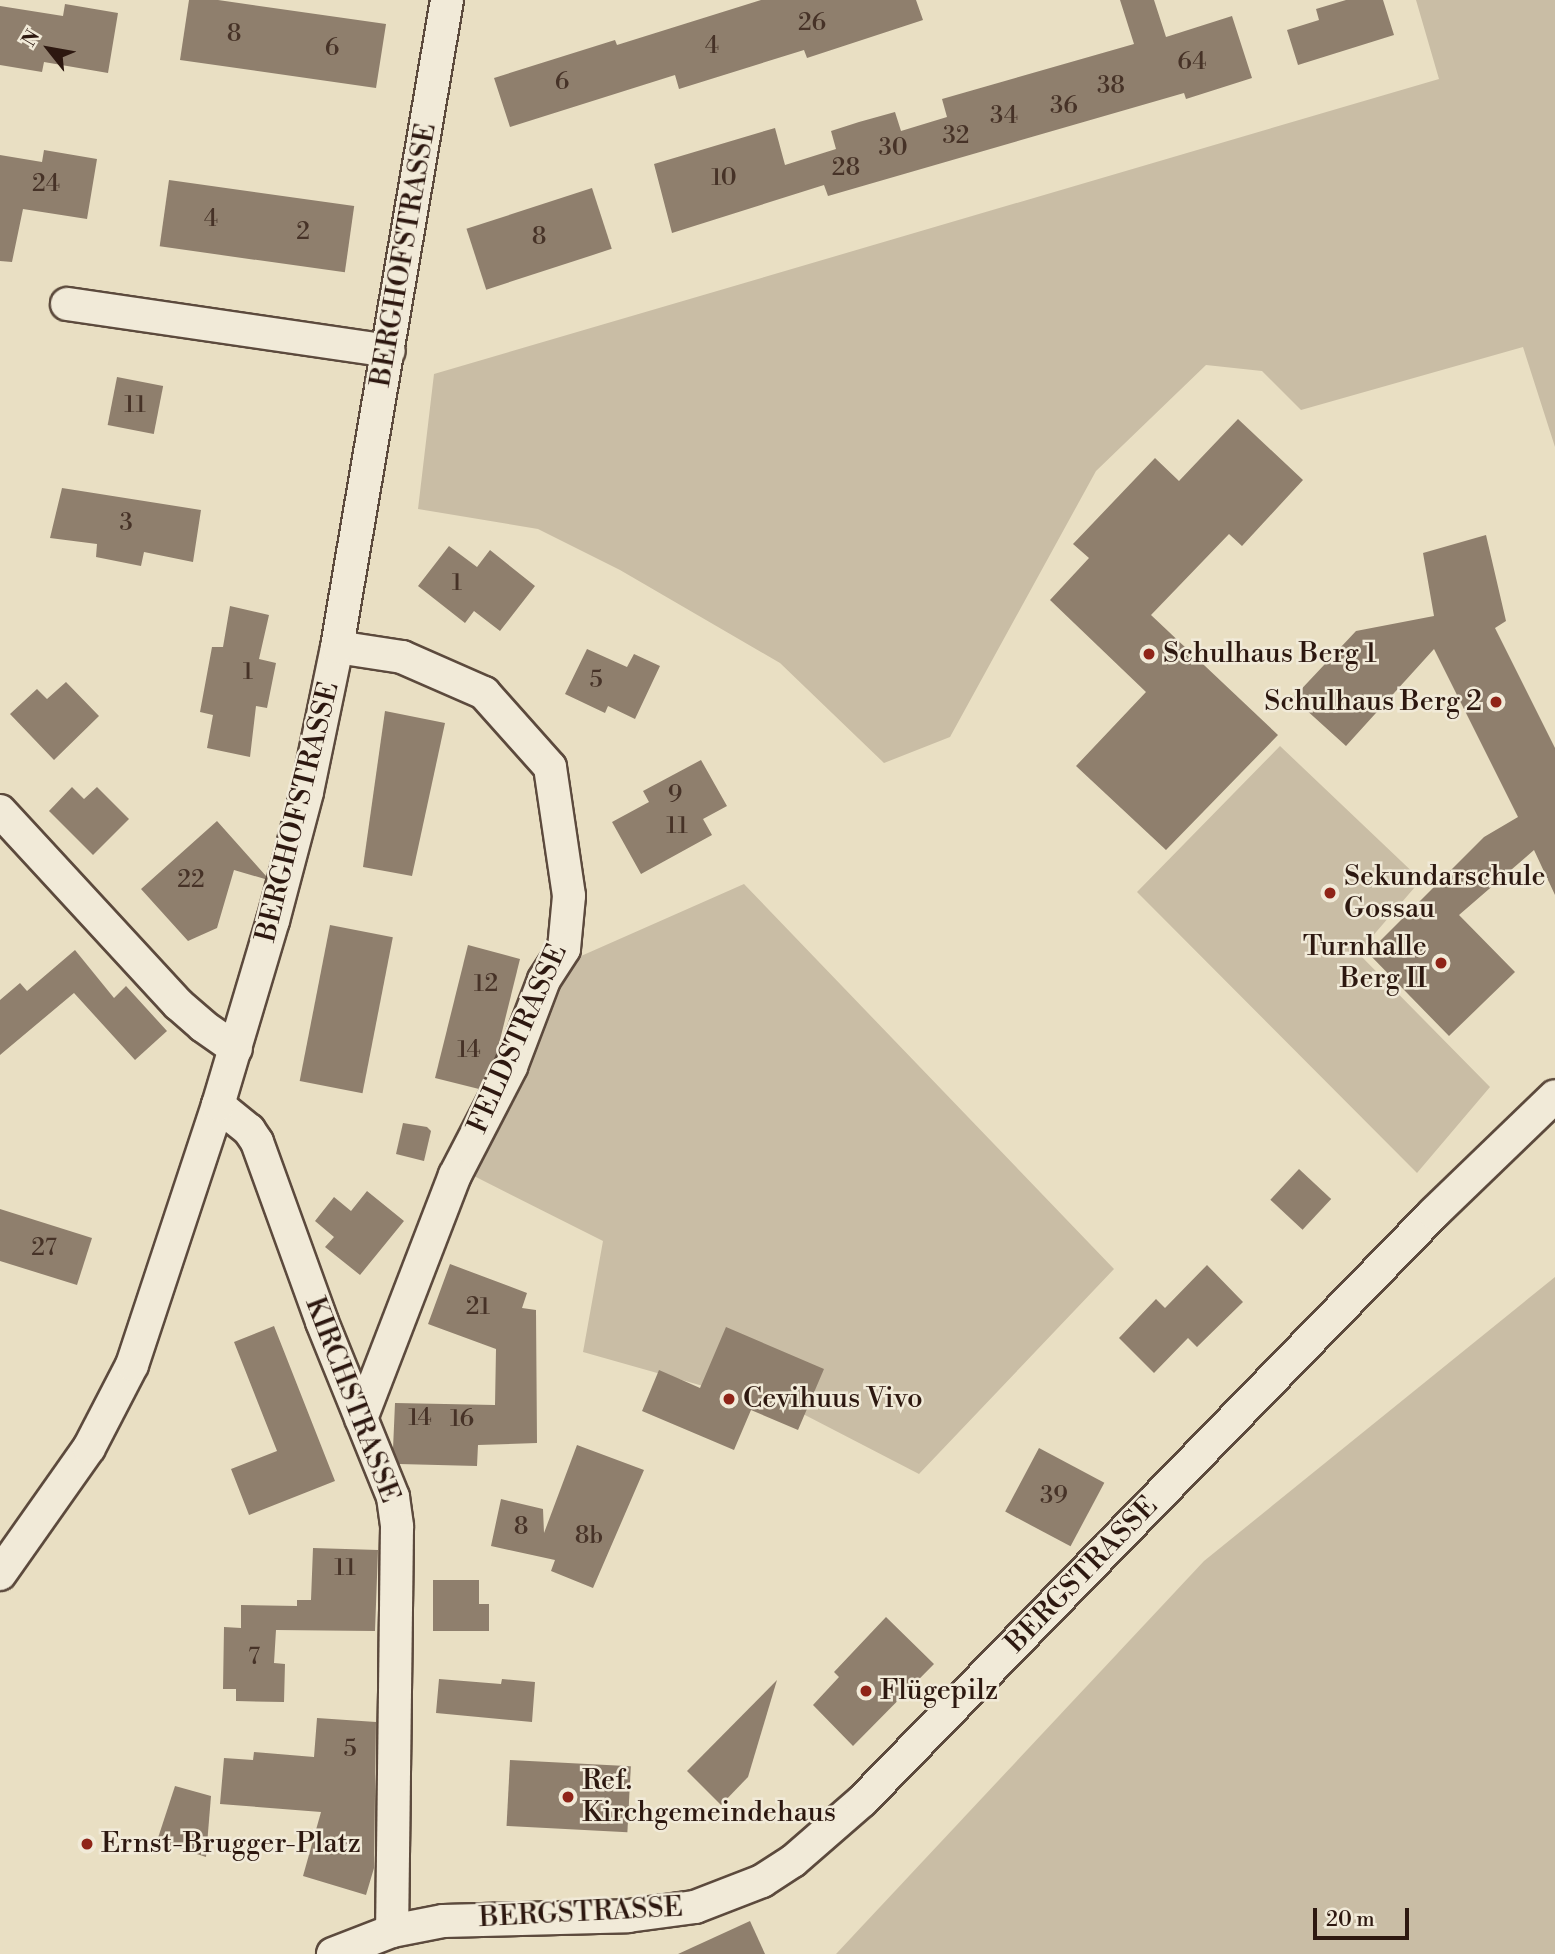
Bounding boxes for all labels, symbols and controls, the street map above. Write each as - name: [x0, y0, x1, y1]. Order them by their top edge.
- house number: 26: [798, 10, 826, 38]
- north arrow: [14, 14, 84, 84]
- house number: 8: [227, 21, 241, 49]
- text: N: [17, 26, 45, 51]
- house number: 4: [705, 33, 719, 61]
- house number: 6: [325, 35, 339, 63]
- house number: 64: [1177, 49, 1207, 77]
- house number: 6: [555, 69, 569, 97]
- house number: 38: [1097, 73, 1125, 101]
- house number: 36: [1050, 93, 1078, 121]
- house number: 34: [990, 103, 1018, 131]
- street label: BERGHOFSTRASSE: [364, 121, 444, 389]
- house number: 32: [943, 123, 969, 151]
- house number: 30: [878, 135, 908, 163]
- house number: 28: [832, 155, 860, 183]
- house number: 10: [711, 165, 737, 193]
- house number: 24: [32, 171, 60, 199]
- house number: 4: [204, 206, 218, 234]
- house number: 2: [296, 219, 310, 247]
- house number: 8: [532, 224, 546, 252]
- house number: 11: [124, 392, 146, 420]
- house number: 3: [119, 510, 133, 538]
- house number: 1: [452, 570, 462, 598]
- place label: Schulhaus Berg 1: [1163, 637, 1377, 671]
- marker: Schulhaus Berg 1: [1141, 646, 1157, 662]
- house number: 1: [243, 659, 253, 687]
- house number: 5: [589, 667, 603, 695]
- street label: BERGHOFSTRASSE: [249, 678, 347, 946]
- place label: Schulhaus Berg 2: [1264, 685, 1482, 719]
- marker: Schulhaus Berg 2: [1488, 694, 1504, 710]
- house number: 9: [668, 782, 682, 810]
- house number: 11: [666, 813, 688, 841]
- place label: Sekundarschule Gossau: [1344, 860, 1546, 926]
- house number: 22: [177, 867, 205, 895]
- marker: Sekundarschule Gossau: [1322, 885, 1338, 901]
- place label: Turnhalle Berg II: [1303, 930, 1427, 996]
- street label: FELDSTRASSE: [461, 939, 575, 1139]
- marker: Turnhalle Berg II: [1433, 955, 1449, 971]
- house number: 12: [474, 971, 498, 999]
- house number: 14: [457, 1037, 481, 1065]
- house number: 27: [31, 1235, 57, 1263]
- street label: KIRCHSTRASSE: [297, 1293, 407, 1507]
- house number: 21: [466, 1294, 490, 1322]
- place label: Cevihuus Vivo: [743, 1382, 923, 1416]
- marker: Cevihuus Vivo: [721, 1391, 737, 1407]
- house number: 14: [408, 1405, 432, 1433]
- house number: 16: [450, 1406, 474, 1434]
- house number: 39: [1040, 1483, 1068, 1511]
- street label: BERGSTRASSE: [999, 1490, 1165, 1660]
- house number: 8: [514, 1514, 528, 1542]
- house number: 8b: [575, 1523, 603, 1551]
- house number: 11: [334, 1555, 356, 1583]
- house number: 7: [248, 1644, 260, 1672]
- place label: Flügepilz: [880, 1674, 998, 1708]
- marker: Flügepilz: [858, 1683, 874, 1699]
- house number: 5: [343, 1736, 357, 1764]
- place label: Ref. Kirchgemeindehaus: [582, 1764, 836, 1830]
- marker: Ref. Kirchgemeindehaus: [560, 1789, 576, 1805]
- place label: Ernst-Brugger-Platz: [101, 1827, 361, 1861]
- marker: Ernst-Brugger-Platz: [79, 1836, 95, 1852]
- street label: BERGSTRASSE: [478, 1891, 684, 1935]
- scale bar: [1317, 1895, 1413, 1939]
- text: 20 m: [1326, 1907, 1375, 1933]

